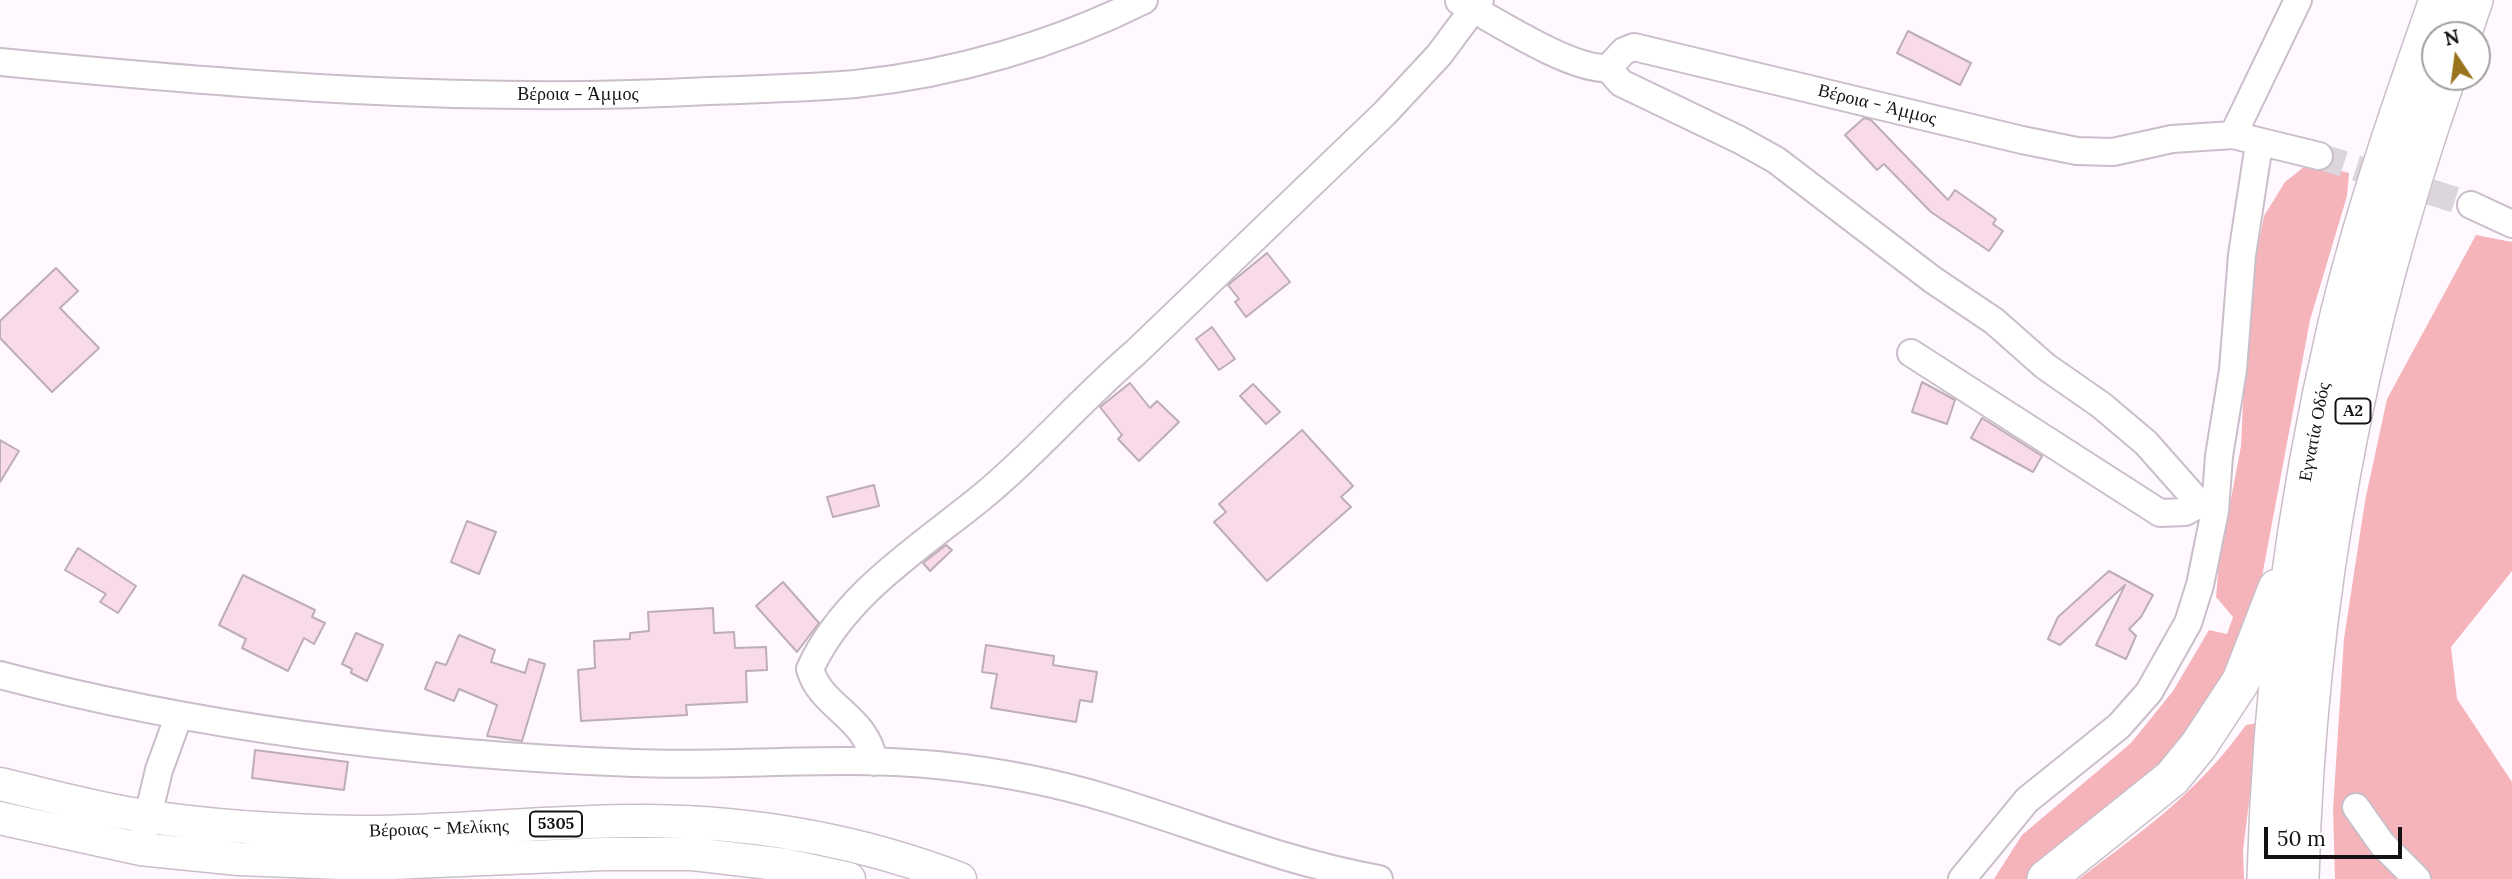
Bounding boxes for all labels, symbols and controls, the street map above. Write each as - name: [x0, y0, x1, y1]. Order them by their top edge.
- north arrow: [2421, 21, 2491, 91]
- text: N: [2442, 24, 2462, 51]
- street label: Βέροια - Άμμος: [1816, 80, 1938, 130]
- street label: Βέροια - Άμμος: [517, 84, 639, 106]
- street label: Εγνατία Οδός: [2295, 381, 2335, 483]
- road number: Α2: [2336, 398, 2370, 424]
- road number: 5305: [530, 811, 582, 836]
- scale bar: [2267, 812, 2405, 856]
- street label: Βέροιας - Μελίκης: [369, 816, 509, 842]
- text: 50 m: [2277, 825, 2326, 852]

